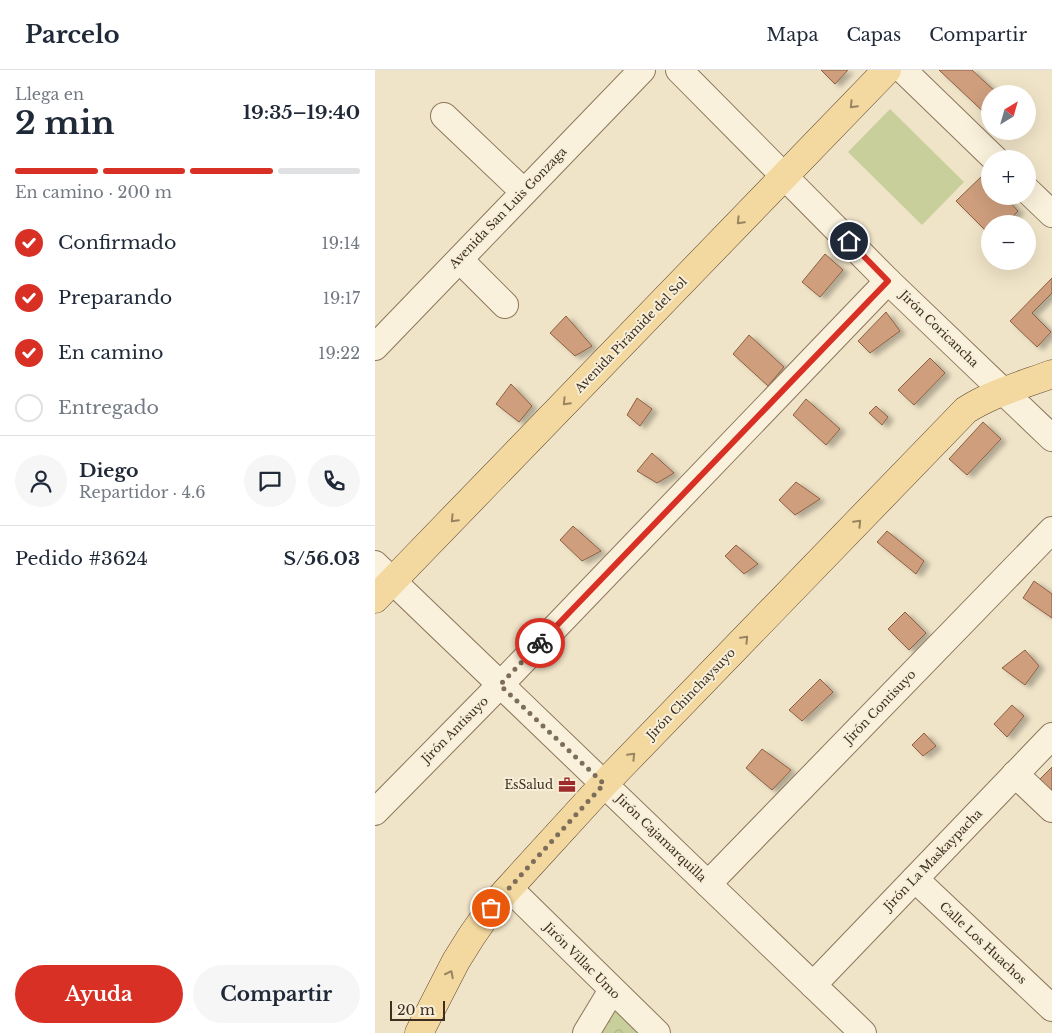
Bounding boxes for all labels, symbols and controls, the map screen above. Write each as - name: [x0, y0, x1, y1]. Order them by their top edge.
- text: Parcelo: [25, 20, 120, 49]
- text: Mapa: [767, 24, 818, 46]
- text: Capas: [846, 24, 901, 46]
- text: Compartir: [929, 24, 1027, 46]
- text: Llega en: [15, 84, 84, 104]
- north arrow: [981, 85, 1036, 140]
- map controls: [981, 85, 1036, 270]
- one-way arrow: [850, 99, 859, 108]
- text: 19:35–19:40: [243, 101, 360, 124]
- text: 2 min: [15, 103, 115, 143]
- street label: Avenida San Luis Gonzaga: [445, 144, 570, 272]
- button: +: [981, 150, 1036, 205]
- text: En camino · 200 m: [15, 182, 172, 202]
- button: −: [981, 215, 1036, 270]
- one-way arrow: [737, 216, 746, 225]
- pin: [828, 220, 870, 262]
- icon: home: [835, 227, 863, 255]
- icon: check: [15, 229, 43, 257]
- text: Confirmado: [58, 231, 176, 254]
- text: 19:14: [322, 233, 360, 253]
- street label: Avenida Pirámide del Sol: [571, 274, 690, 396]
- icon: check: [15, 284, 43, 312]
- text: Preparando: [58, 286, 172, 309]
- street label: Jirón Coricancha: [895, 286, 982, 370]
- text: 19:17: [323, 288, 360, 308]
- icon: check: [15, 339, 43, 367]
- text: En camino: [58, 341, 163, 364]
- text: 19:22: [318, 343, 360, 363]
- text: Entregado: [58, 396, 159, 419]
- one-way arrow: [563, 396, 572, 405]
- button: person: [15, 455, 67, 507]
- button: chat: [244, 455, 296, 507]
- button: phone: [308, 455, 360, 507]
- text: Diego: [79, 459, 138, 482]
- text: Repartidor · 4.6: [79, 482, 205, 502]
- one-way arrow: [451, 513, 460, 522]
- one-way arrow: [852, 519, 861, 528]
- text: Pedido #3624: [15, 547, 148, 570]
- text: S/56.03: [284, 547, 360, 570]
- courier: [515, 618, 565, 668]
- icon: bike: [526, 629, 554, 657]
- one-way arrow: [739, 636, 748, 645]
- street label: Jirón Chinchaysuyo: [642, 645, 738, 744]
- street label: Jirón Contisuyo: [839, 666, 919, 748]
- street label: Jirón Antisuyo: [417, 693, 491, 768]
- one-way arrow: [626, 753, 635, 762]
- office icon: EsSalud: [557, 775, 577, 795]
- place label: EsSalud: [504, 777, 553, 792]
- street label: Jirón Cajamarquilla: [612, 789, 710, 885]
- street label: Jirón La Maskaypacha: [879, 806, 985, 915]
- pin: [470, 887, 512, 929]
- icon: bag: [477, 894, 505, 922]
- street label: Calle Los Huachos: [937, 898, 1030, 987]
- street label: Jirón Villac Umo: [540, 918, 624, 1002]
- button: Ayuda: [15, 965, 183, 1023]
- button: Compartir: [193, 965, 360, 1023]
- one-way arrow: [444, 970, 454, 979]
- scale bar: [390, 998, 445, 1021]
- text: 20 m: [397, 1001, 435, 1019]

